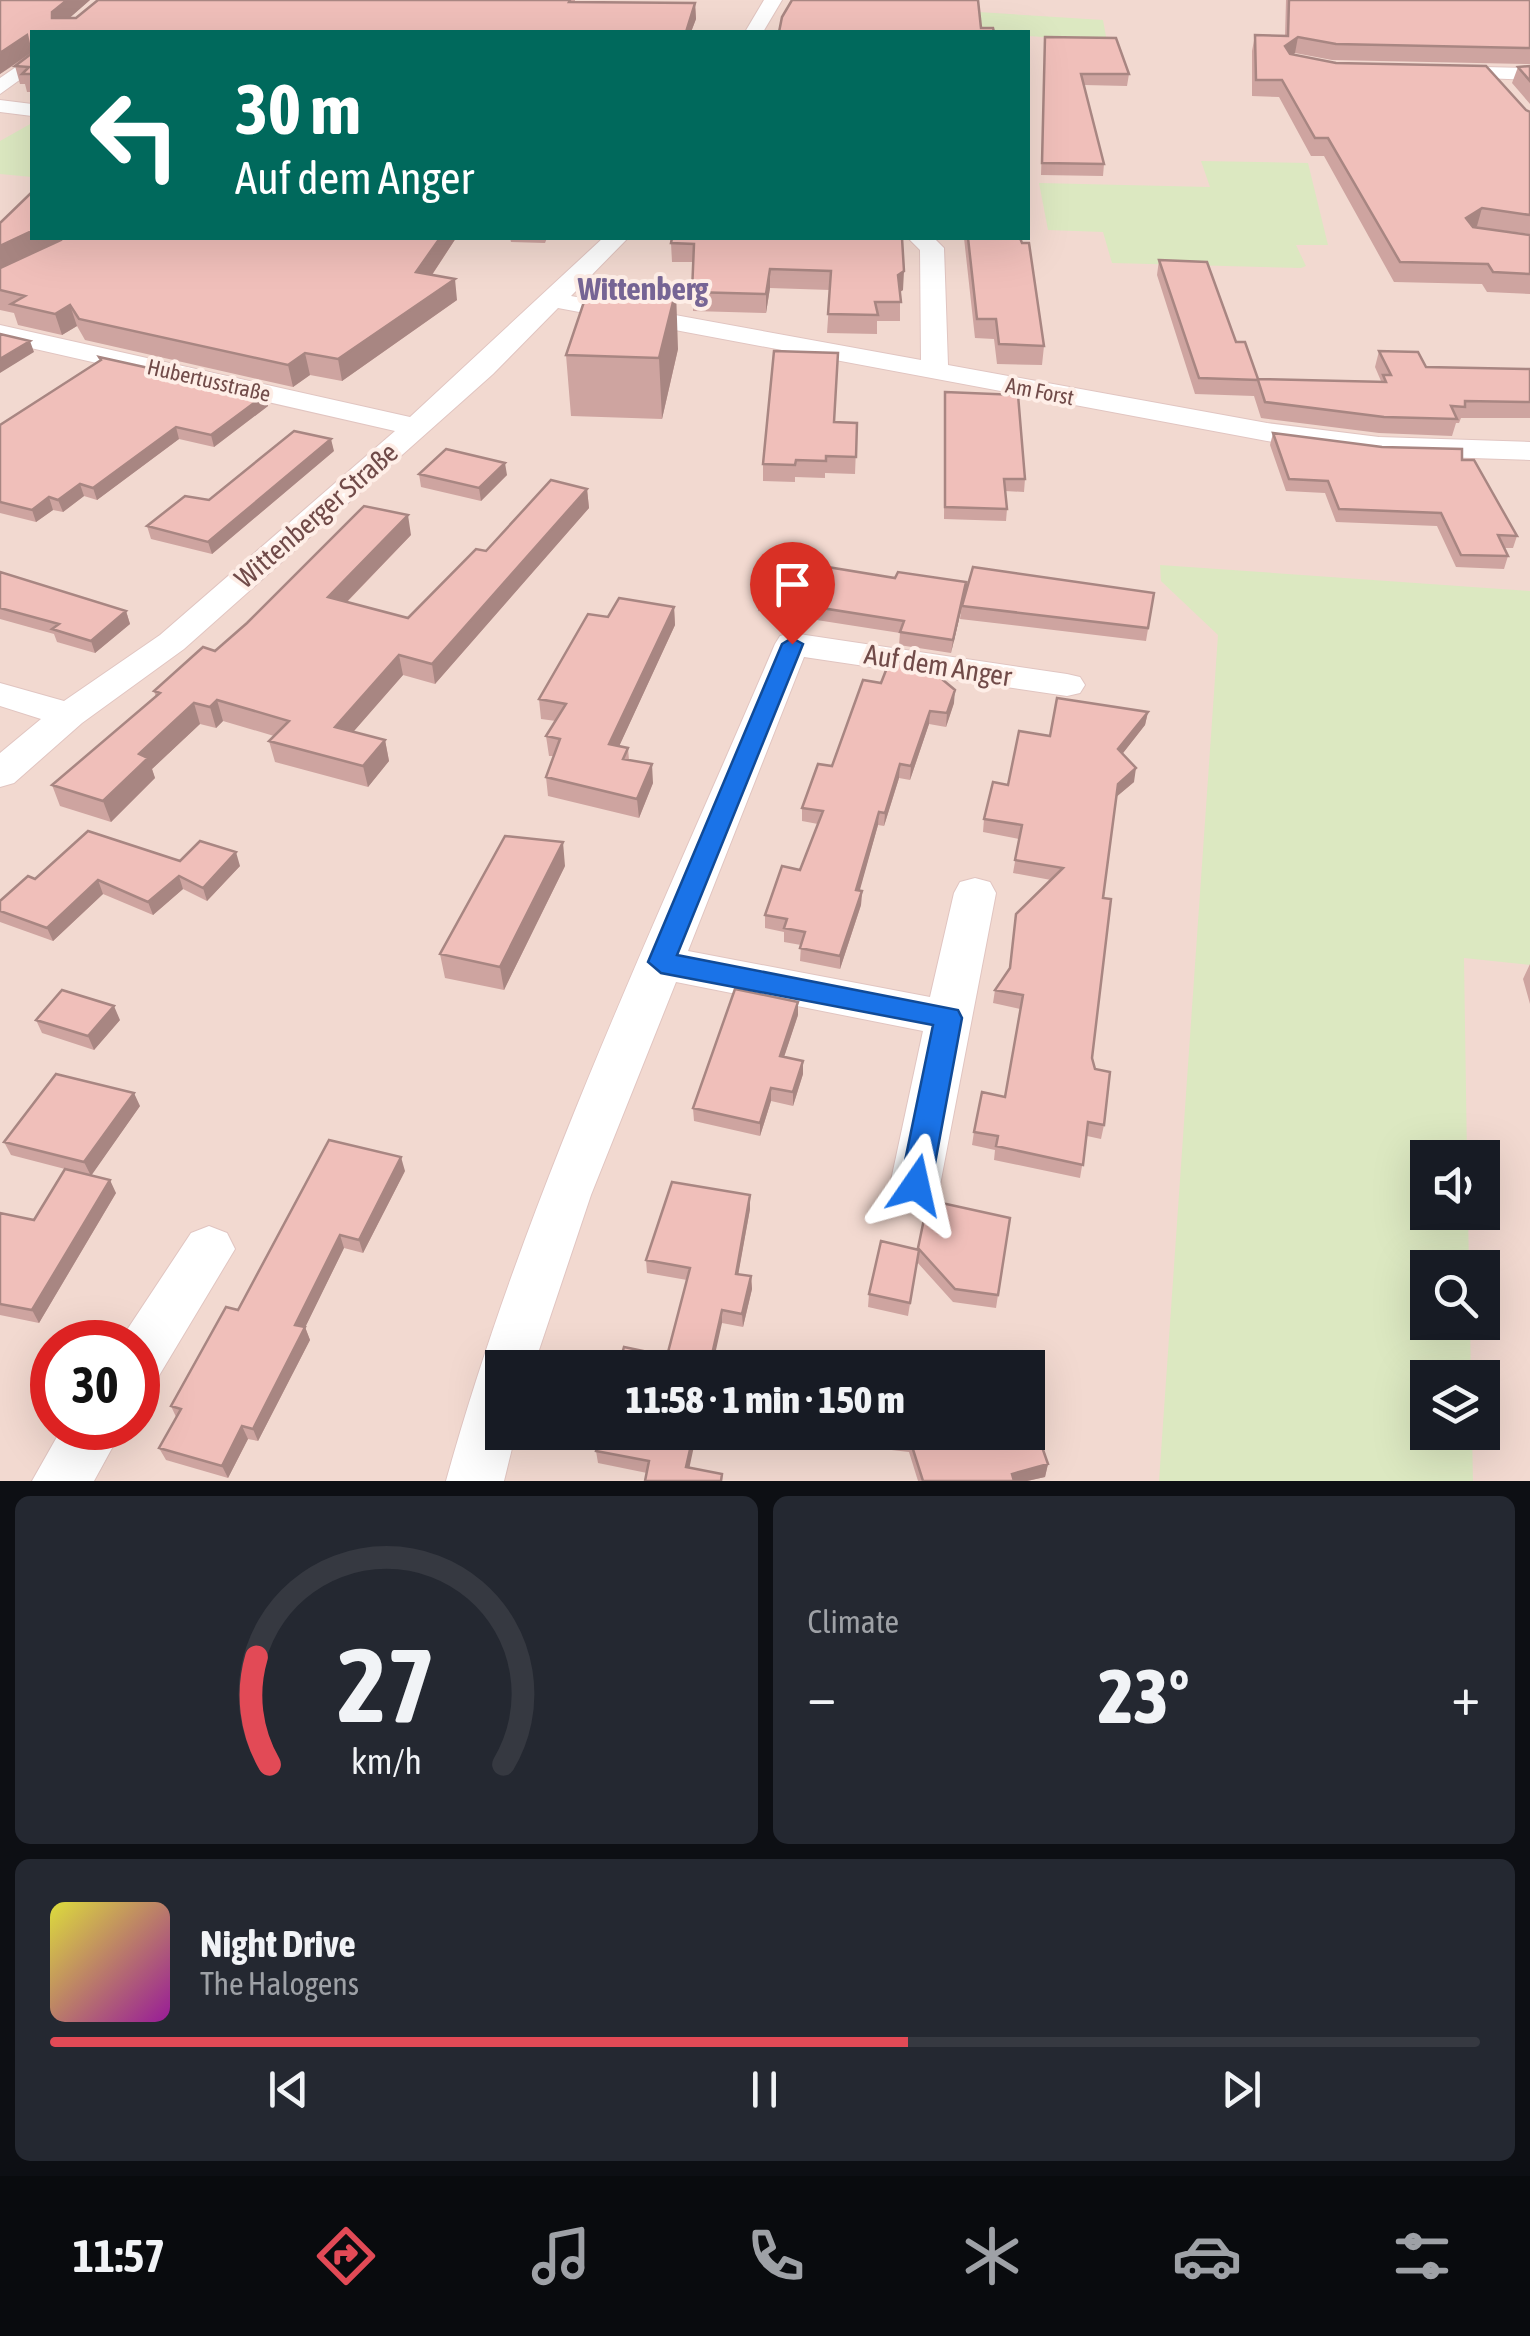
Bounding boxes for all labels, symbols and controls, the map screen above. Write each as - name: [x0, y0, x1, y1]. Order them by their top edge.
- text: 30 m: [235, 69, 361, 149]
- icon: left: [70, 70, 200, 200]
- text: Auf dem Anger: [235, 152, 474, 204]
- district label: Wittenberg: [577, 270, 709, 307]
- street label: Hubertusstraße: [145, 353, 273, 407]
- street label: Am Forst: [1004, 372, 1076, 410]
- street label: Wittenberger Straße: [228, 436, 404, 594]
- pin: [750, 542, 835, 645]
- icon: arrive: [765, 557, 820, 612]
- street label: Auf dem Anger: [862, 638, 1015, 693]
- position arrow: [864, 1133, 968, 1237]
- map controls: [1410, 1140, 1500, 1450]
- button: sound: [1410, 1140, 1500, 1230]
- button: search: [1410, 1250, 1500, 1340]
- speed limit sign: 30: [30, 1320, 160, 1450]
- button: layers: [1410, 1360, 1500, 1450]
- text: 11:58 · 1 min · 150 m: [625, 1378, 905, 1421]
- text: Climate: [808, 1603, 899, 1640]
- text: 27: [337, 1625, 435, 1744]
- text: 23°: [1098, 1653, 1189, 1739]
- text: −: [808, 1664, 836, 1727]
- text: +: [1451, 1664, 1480, 1727]
- text: km/h: [351, 1741, 422, 1782]
- text: Night Drive: [200, 1922, 356, 1965]
- text: The Halogens: [200, 1965, 359, 2002]
- icon: previous: [261, 2062, 316, 2117]
- icon: pause: [737, 2062, 792, 2117]
- icon: next: [1214, 2062, 1269, 2117]
- icon: directions: [311, 2221, 381, 2291]
- icon: music: [526, 2221, 596, 2291]
- icon: phone: [741, 2221, 811, 2291]
- icon: climate: [957, 2221, 1027, 2291]
- icon: car: [1172, 2221, 1242, 2291]
- icon: filters: [1387, 2221, 1457, 2291]
- text: 11:57: [73, 2230, 165, 2282]

